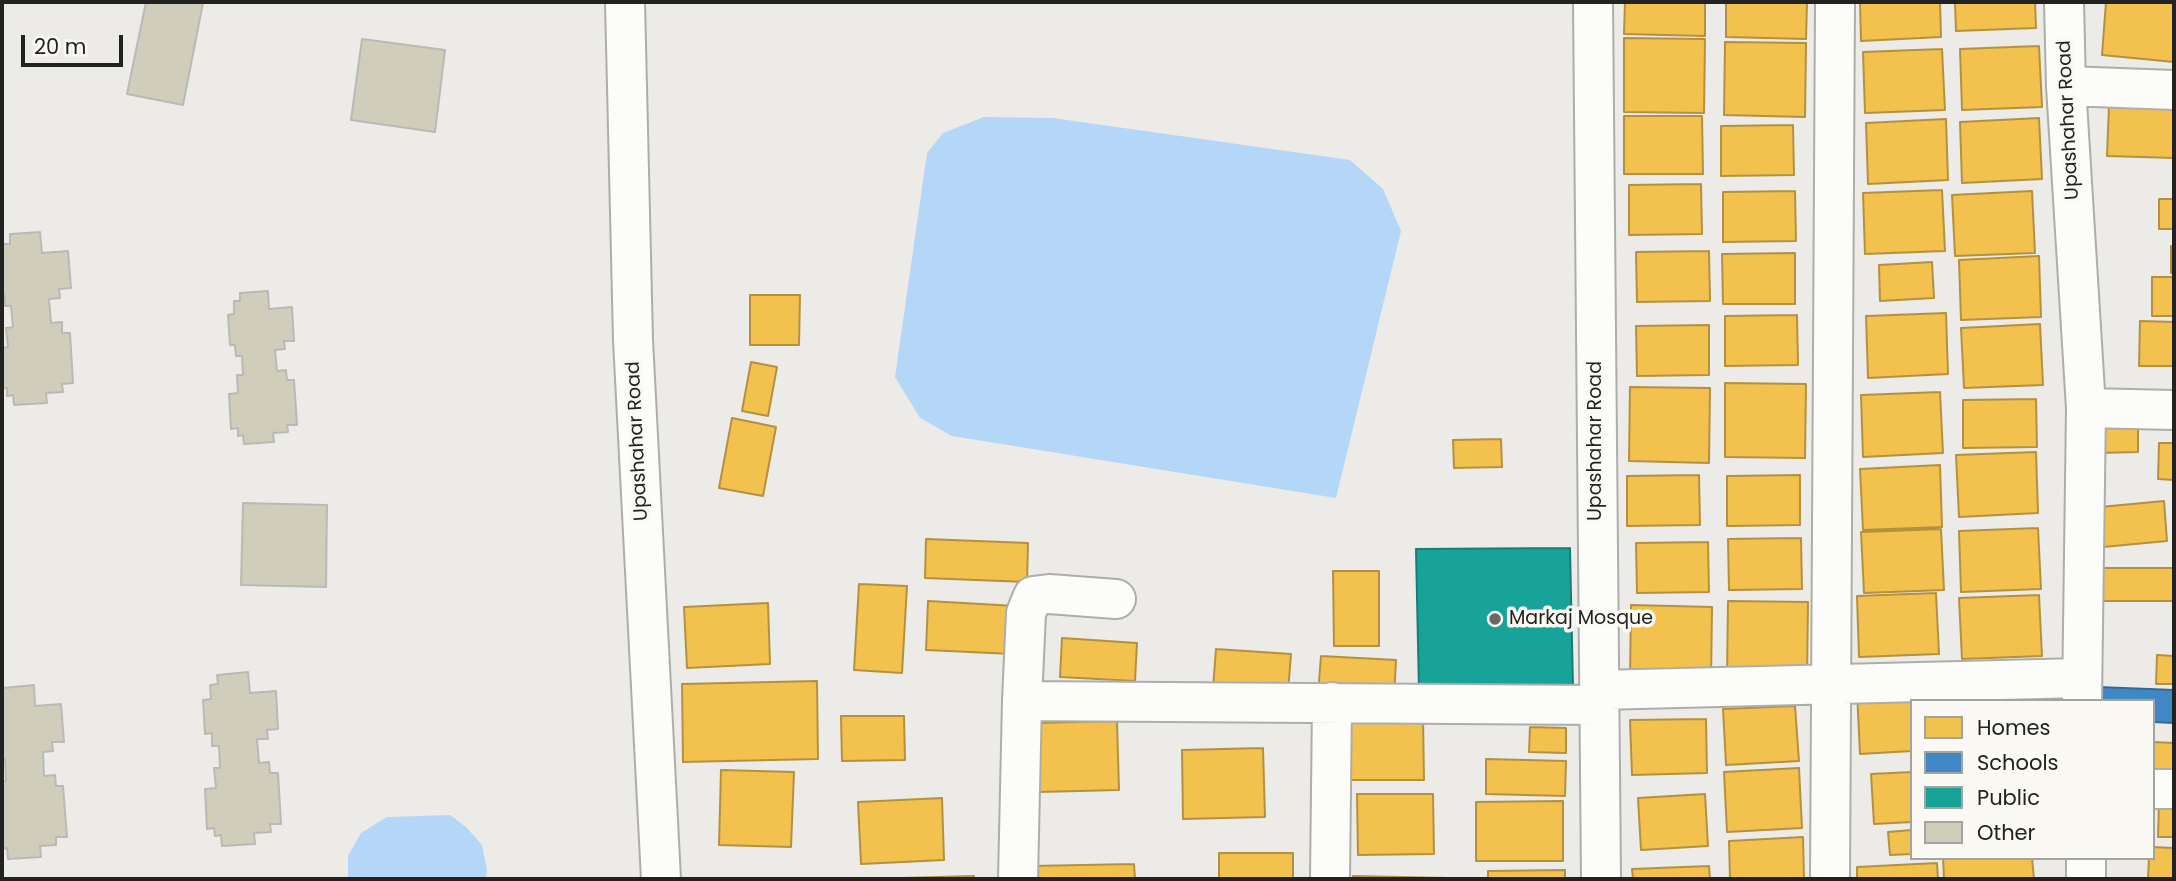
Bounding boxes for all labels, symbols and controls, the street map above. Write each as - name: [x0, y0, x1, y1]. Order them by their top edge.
- scale bar: [24, 21, 126, 65]
- text: 20 m: [34, 32, 87, 61]
- street label: Upashahar Road: [2053, 40, 2085, 200]
- street label: Upashahar Road: [622, 361, 654, 521]
- street label: Upashahar Road: [1585, 361, 1607, 521]
- place label: Markaj Mosque: [1509, 608, 1653, 630]
- marker: Markaj Mosque: [1487, 611, 1503, 627]
- legend: [1910, 699, 2155, 860]
- text: Homes: [1977, 713, 2051, 742]
- text: Schools: [1977, 748, 2059, 777]
- text: Public: [1977, 783, 2040, 812]
- text: Other: [1977, 818, 2035, 847]

